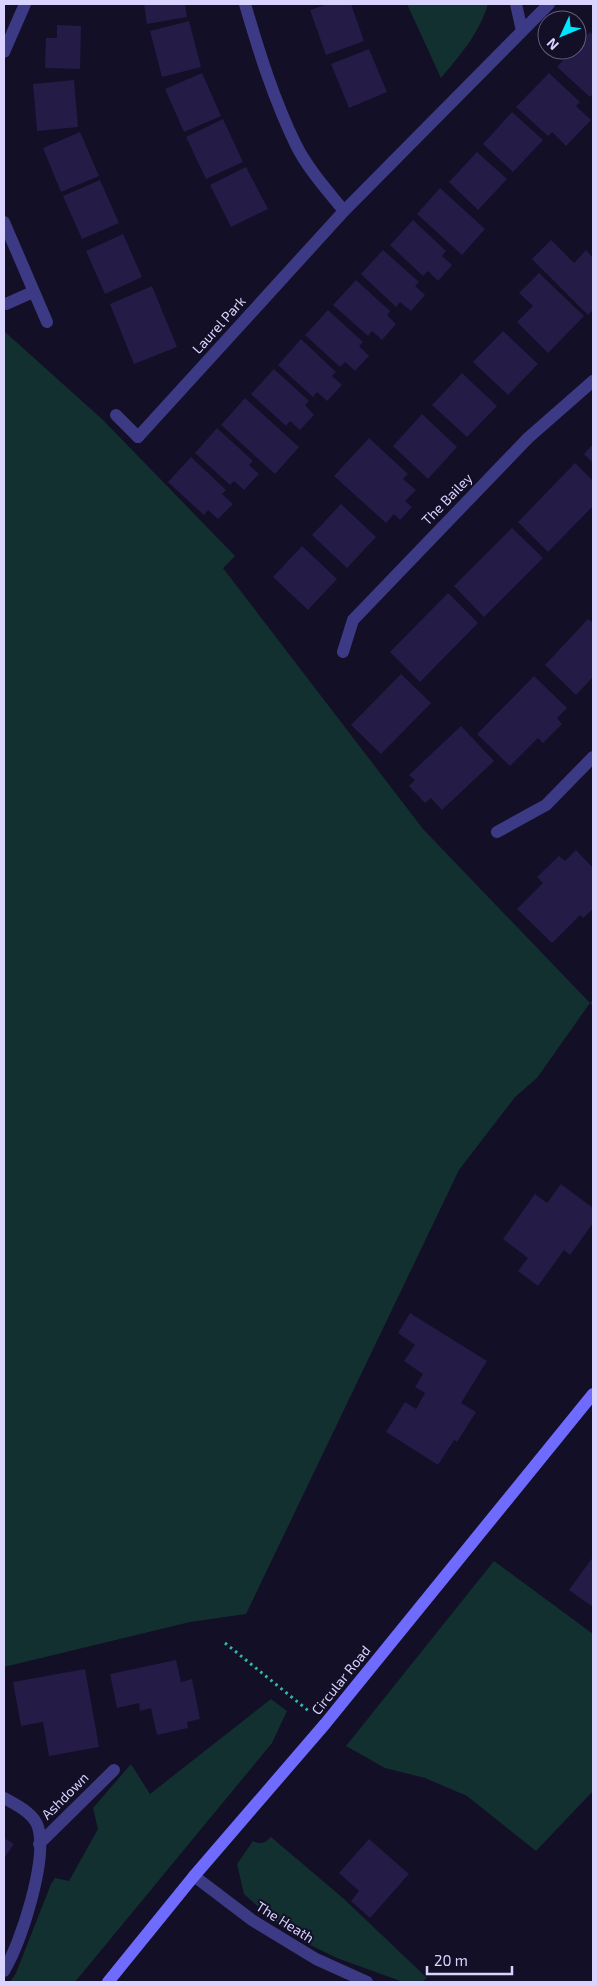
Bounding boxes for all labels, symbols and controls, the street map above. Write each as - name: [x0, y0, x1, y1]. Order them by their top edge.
- north arrow: [537, 10, 587, 60]
- text: N: [543, 35, 562, 54]
- street label: Laurel Park: [188, 292, 249, 357]
- street label: The Bailey: [418, 469, 476, 528]
- street label: Circular Road: [307, 1642, 374, 1718]
- street label: Ashdown: [38, 1769, 92, 1823]
- street label: The Heath: [253, 1897, 317, 1946]
- scale bar: [427, 1944, 512, 1976]
- text: 20 m: [434, 1951, 468, 1969]

